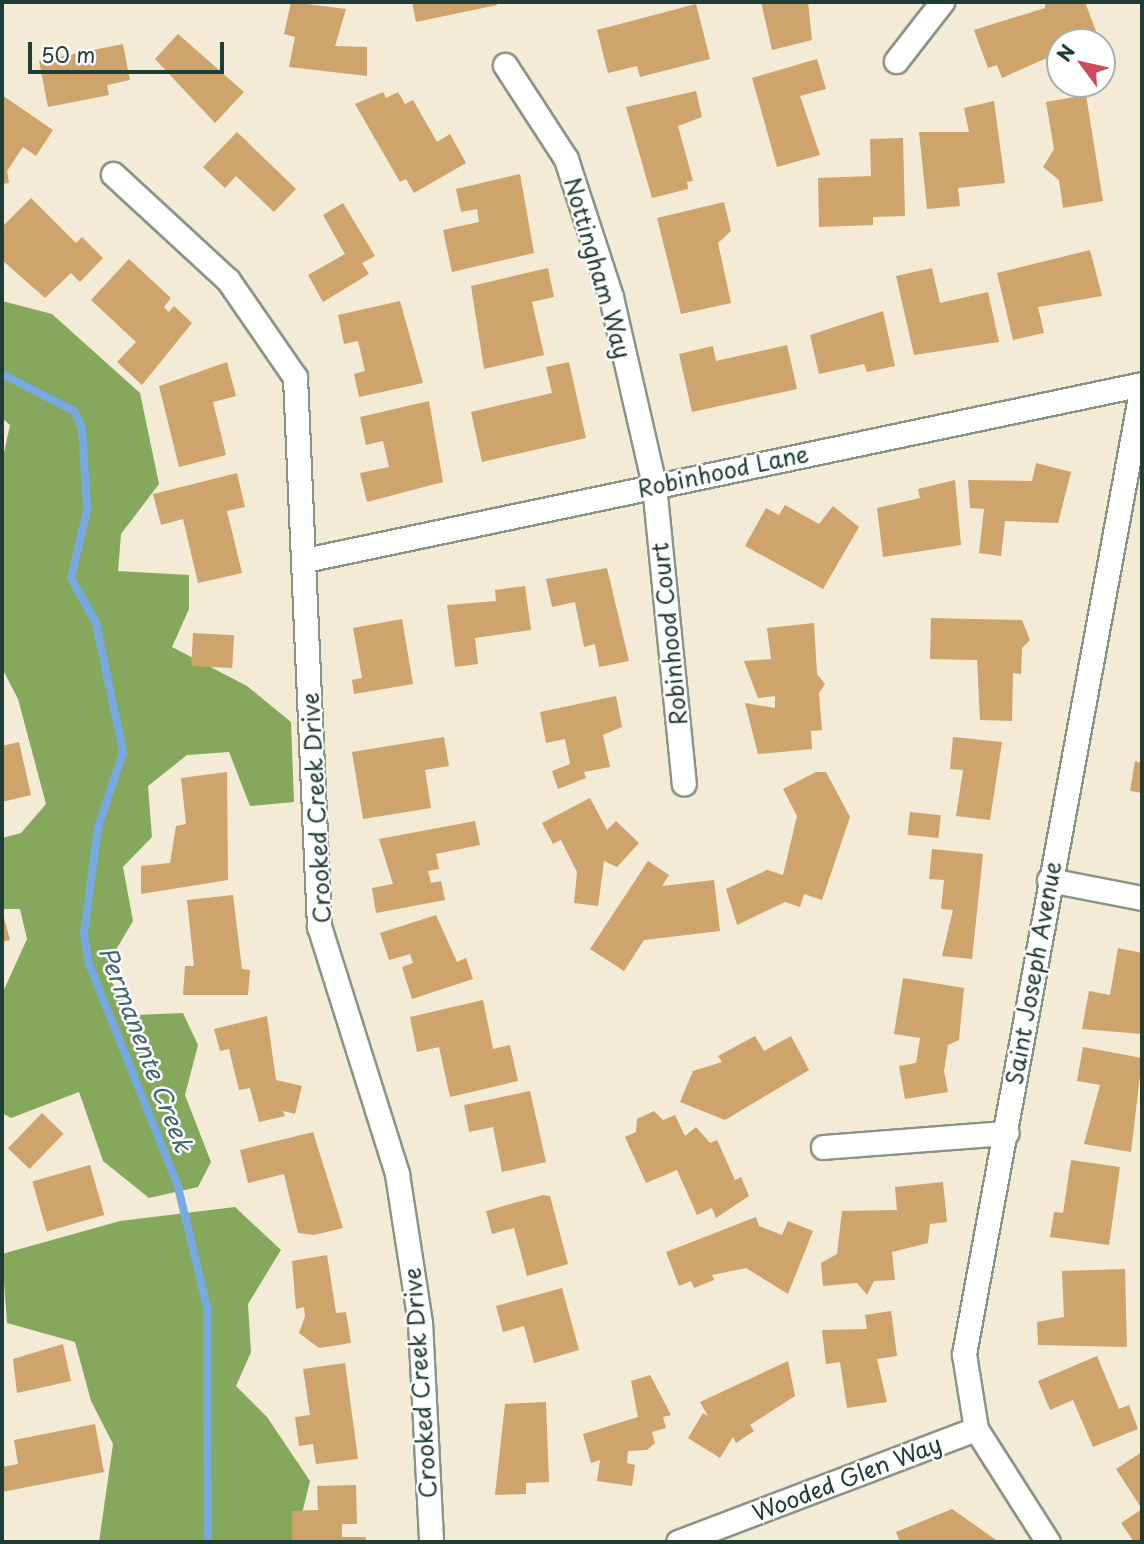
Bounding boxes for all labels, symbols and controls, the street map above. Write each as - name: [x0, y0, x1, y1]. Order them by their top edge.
- scale bar: [32, 28, 228, 72]
- north arrow: [1046, 28, 1116, 98]
- text: 50 m: [41, 38, 95, 70]
- text: N: [1049, 39, 1081, 67]
- street label: Nottingham Way: [559, 173, 637, 363]
- street label: Robinhood Lane: [634, 439, 812, 503]
- street label: Robinhood Court: [646, 541, 692, 727]
- street label: Crooked Creek Drive: [296, 690, 336, 926]
- street label: Saint Joseph Avenue: [1000, 858, 1066, 1088]
- water label: Permanente Creek: [94, 943, 198, 1155]
- street label: Crooked Creek Drive: [398, 1265, 442, 1501]
- street label: Wooded Glen Way: [747, 1429, 947, 1527]

